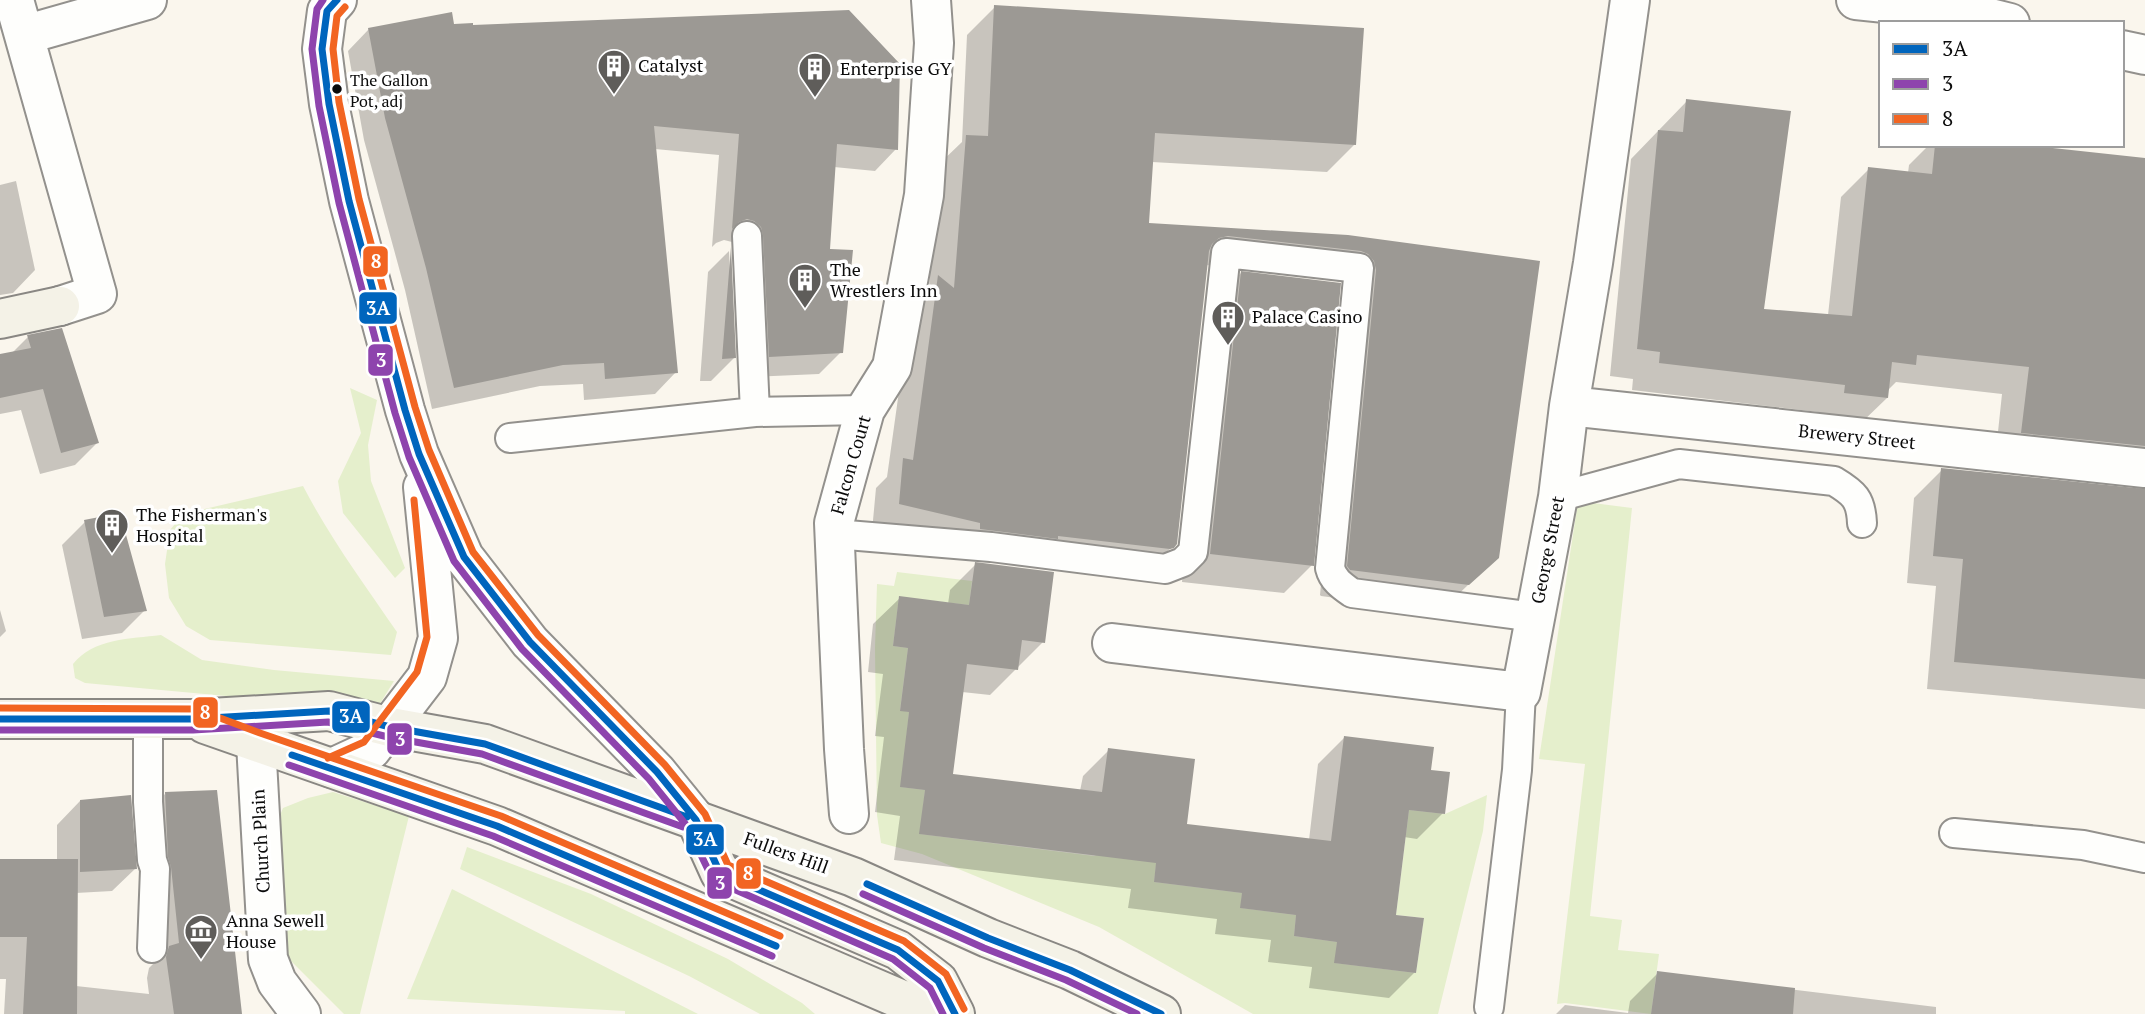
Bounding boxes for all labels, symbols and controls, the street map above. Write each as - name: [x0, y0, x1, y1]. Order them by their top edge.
- legend: [1879, 21, 2124, 147]
- text: 3A: [1942, 34, 1968, 62]
- building icon: Catalyst: [595, 47, 633, 96]
- building icon: Enterprise GY: [796, 50, 834, 99]
- place label: Catalyst: [638, 53, 704, 77]
- place label: Enterprise GY: [840, 56, 952, 80]
- place label: The Gallon Pot, adj: [350, 69, 429, 112]
- text: 3: [1942, 69, 1953, 97]
- marker: The Gallon Pot, adj: [330, 82, 344, 96]
- text: 8: [1942, 104, 1953, 132]
- line badge: 8: [362, 245, 389, 278]
- text: 8: [371, 248, 382, 273]
- place label: The Wrestlers Inn: [830, 257, 938, 302]
- building icon: The Wrestlers Inn: [786, 261, 824, 310]
- line badge: 3A: [358, 291, 398, 325]
- text: 3A: [366, 295, 390, 320]
- building icon: Palace Casino: [1209, 298, 1247, 347]
- place label: Palace Casino: [1252, 304, 1362, 328]
- line badge: 3: [367, 343, 394, 377]
- text: 3: [376, 347, 386, 372]
- street label: Falcon Court: [824, 412, 876, 517]
- street label: Brewery Street: [1797, 418, 1917, 454]
- street label: George Street: [1525, 494, 1569, 606]
- place label: The Fisherman's Hospital: [136, 502, 267, 547]
- building icon: The Fisherman's Hospital: [93, 506, 131, 555]
- line badge: 8: [192, 696, 219, 729]
- text: 8: [200, 699, 211, 724]
- line badge: 3A: [331, 700, 371, 734]
- text: 3A: [339, 703, 363, 728]
- line badge: 3: [386, 722, 413, 756]
- text: 3: [395, 726, 405, 751]
- street label: Church Plain: [245, 788, 275, 894]
- line badge: 3A: [685, 823, 725, 856]
- text: 3A: [693, 826, 717, 851]
- street label: Fullers Hill: [741, 826, 832, 878]
- line badge: 8: [735, 857, 762, 890]
- text: 8: [743, 860, 754, 885]
- line badge: 3: [706, 866, 733, 900]
- text: 3: [715, 870, 725, 895]
- place label: Anna Sewell House: [226, 908, 325, 953]
- museum icon: Anna Sewell House: [182, 912, 220, 961]

